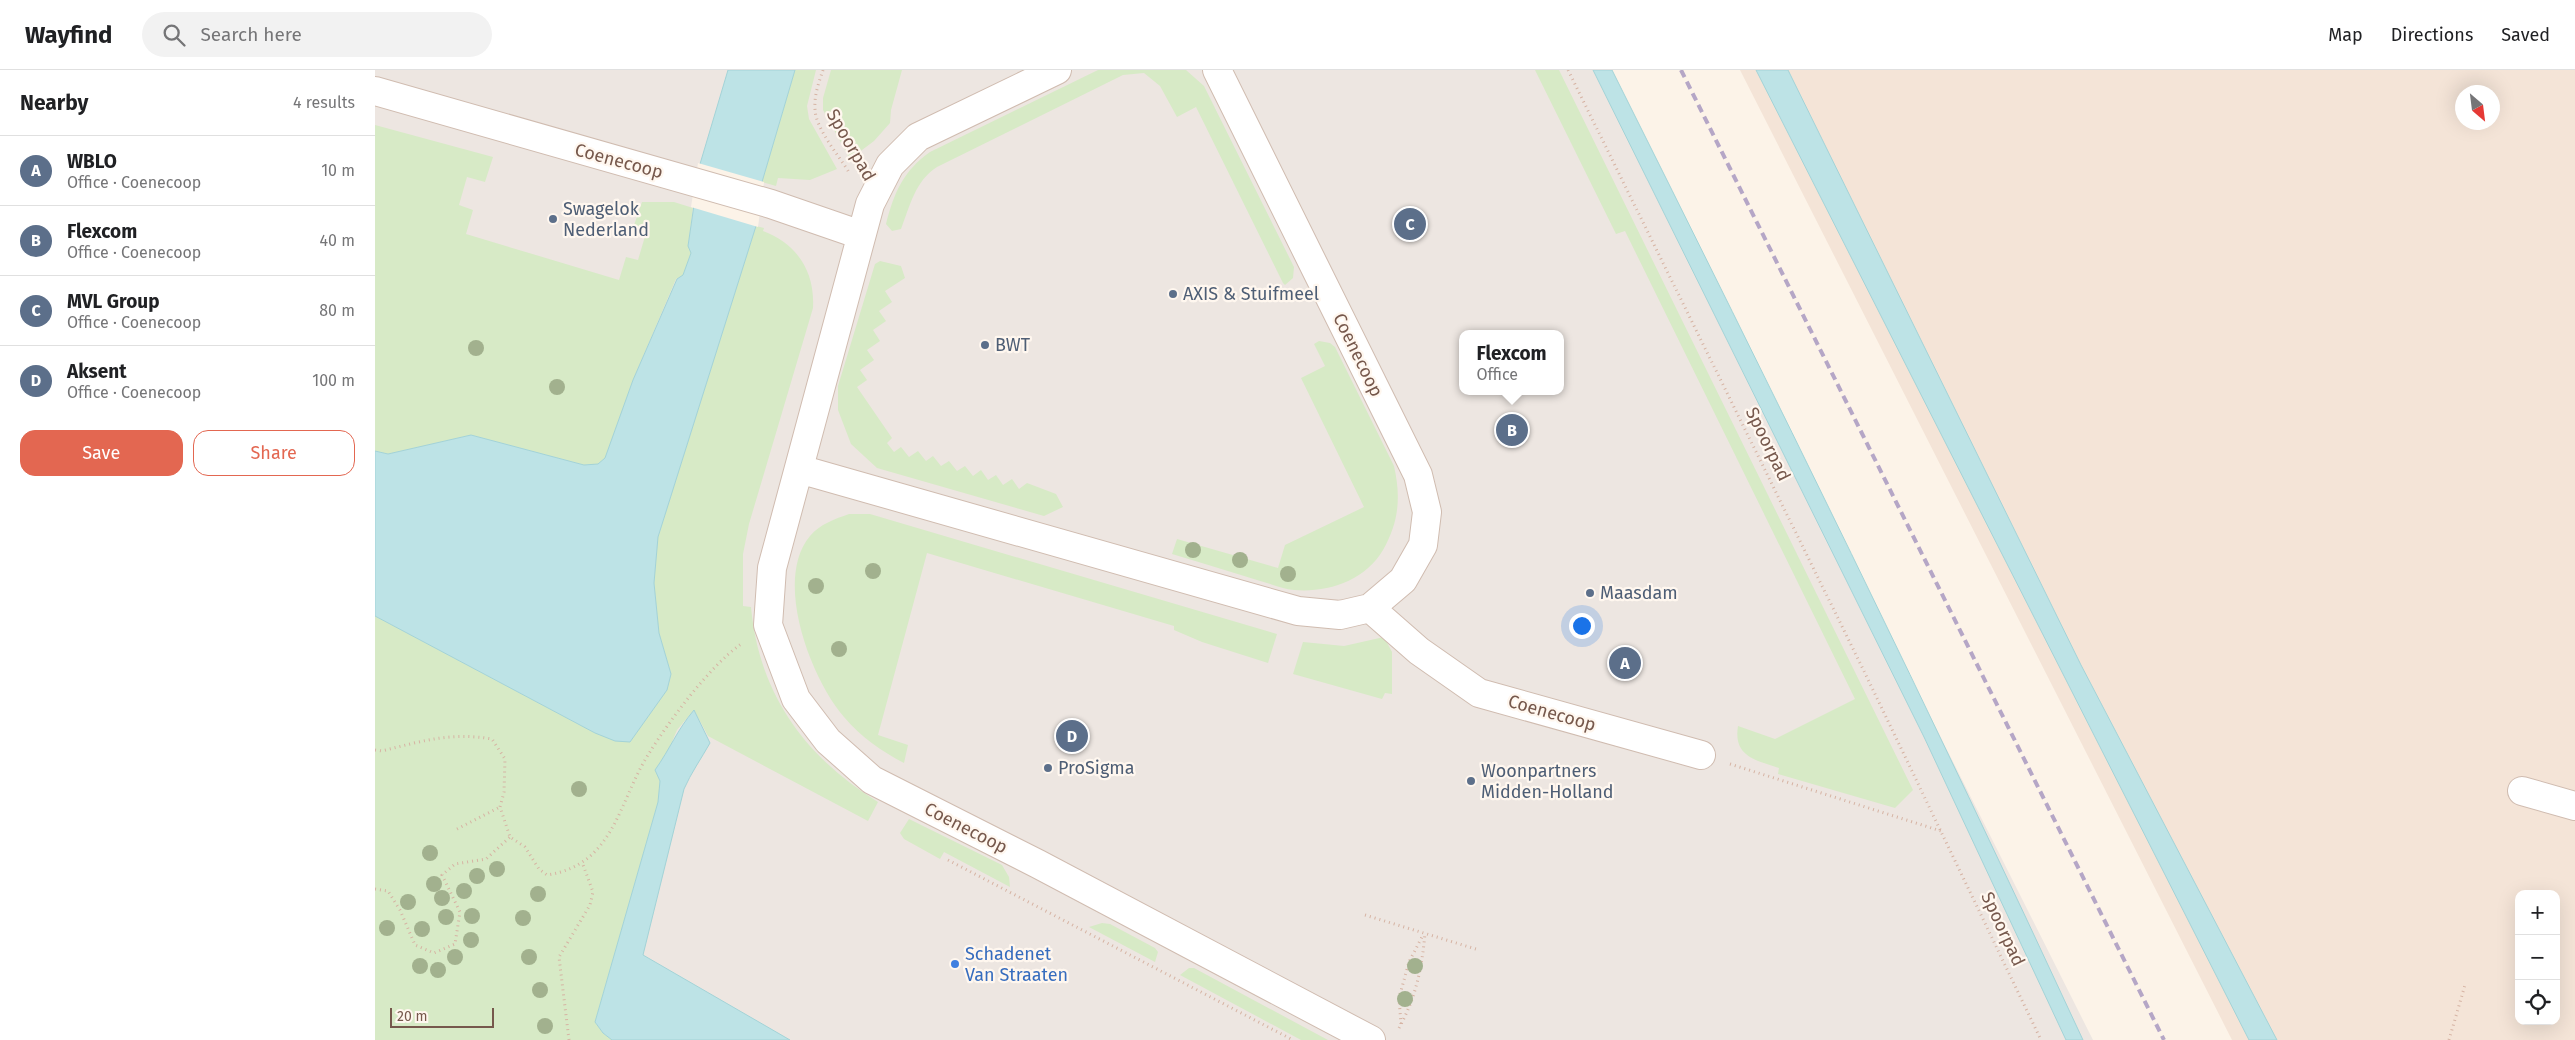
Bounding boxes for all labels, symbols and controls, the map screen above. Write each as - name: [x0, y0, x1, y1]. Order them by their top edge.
- search box: [142, 12, 492, 57]
- text: Wayfind: [25, 21, 112, 49]
- icon: search: [160, 21, 188, 49]
- text: Search here: [200, 23, 302, 46]
- text: Map: [2328, 24, 2363, 46]
- text: Directions: [2391, 24, 2473, 46]
- text: Saved: [2501, 24, 2550, 46]
- north arrow: [2455, 85, 2500, 130]
- text: Nearby: [20, 90, 88, 116]
- text: 4 results: [293, 93, 355, 112]
- street label: Spoorpad: [822, 105, 880, 185]
- street label: Coenecoop: [573, 139, 665, 183]
- text: WBLO: [67, 150, 117, 173]
- text: A: [31, 161, 41, 180]
- text: 10 m: [321, 161, 355, 180]
- text: Office · Coenecoop: [67, 173, 201, 192]
- place label: Swagelok Nederland: [563, 198, 649, 241]
- pin: C: [1394, 205, 1426, 243]
- marker: Swagelok Nederland: [547, 213, 559, 225]
- text: Flexcom: [67, 220, 137, 243]
- text: B: [31, 231, 41, 250]
- text: 40 m: [320, 231, 355, 250]
- text: Office · Coenecoop: [67, 243, 201, 262]
- place label: AXIS & Stuifmeel: [1183, 283, 1319, 305]
- marker: AXIS & Stuifmeel: [1167, 288, 1179, 300]
- text: MVL Group: [67, 290, 159, 313]
- text: C: [31, 301, 41, 320]
- text: 80 m: [319, 301, 355, 320]
- street label: Coenecoop: [1328, 310, 1388, 400]
- text: Office · Coenecoop: [67, 313, 201, 332]
- popup: [1459, 330, 1564, 395]
- place label: BWT: [995, 334, 1031, 356]
- marker: BWT: [979, 339, 991, 351]
- text: Flexcom: [1476, 342, 1547, 365]
- text: Aksent: [67, 360, 127, 383]
- text: Office: [1476, 365, 1518, 384]
- text: D: [31, 371, 41, 390]
- text: 100 m: [312, 371, 355, 390]
- text: Office · Coenecoop: [67, 383, 201, 402]
- street label: Spoorpad: [1741, 403, 1795, 485]
- pin: B: [1496, 411, 1528, 449]
- button: Save: [20, 430, 183, 476]
- button: Share: [193, 430, 355, 476]
- place label: Maasdam: [1600, 582, 1678, 604]
- marker: Maasdam: [1584, 587, 1596, 599]
- your location: [1569, 613, 1595, 639]
- pin: A: [1609, 644, 1641, 682]
- street label: Coenecoop: [1506, 690, 1598, 736]
- pin: D: [1056, 717, 1088, 755]
- place label: ProSigma: [1058, 757, 1134, 779]
- place label: Woonpartners Midden-Holland: [1481, 760, 1614, 803]
- marker: ProSigma: [1042, 762, 1054, 774]
- marker: Woonpartners Midden-Holland: [1465, 775, 1477, 787]
- street label: Coenecoop: [921, 798, 1011, 858]
- street label: Spoorpad: [1976, 888, 2030, 970]
- map controls: [2515, 890, 2560, 1025]
- button: +: [2515, 890, 2560, 935]
- button: −: [2515, 935, 2560, 980]
- place label: Schadenet Van Straaten: [965, 943, 1068, 986]
- marker: Schadenet Van Straaten: [949, 958, 961, 970]
- button: locate: [2515, 980, 2560, 1025]
- scale bar: [390, 1005, 494, 1028]
- text: 20 m: [397, 1008, 427, 1025]

